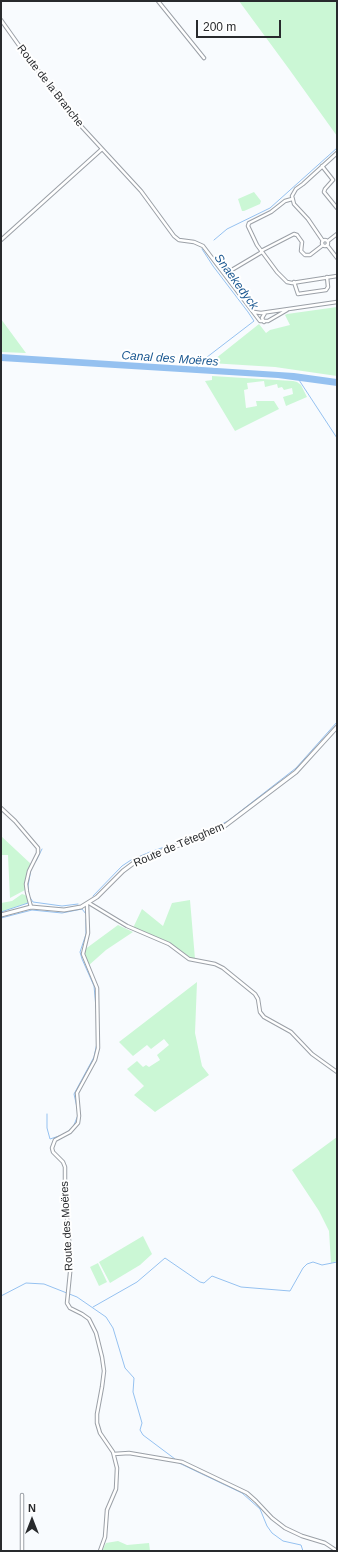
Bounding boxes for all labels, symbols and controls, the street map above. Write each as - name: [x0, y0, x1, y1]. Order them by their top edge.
- scale bar: [198, 12, 283, 38]
- text: 200 m: [203, 20, 236, 34]
- street label: Route de la Branche: [14, 42, 86, 130]
- water label: Snaekedyck: [211, 251, 261, 313]
- water label: Canal des Moëres: [121, 348, 219, 370]
- street label: Route de Téteghem: [132, 820, 226, 870]
- street label: Route des Moëres: [58, 1181, 76, 1271]
- north arrow: [12, 1500, 52, 1540]
- text: N: [28, 1502, 36, 1514]

